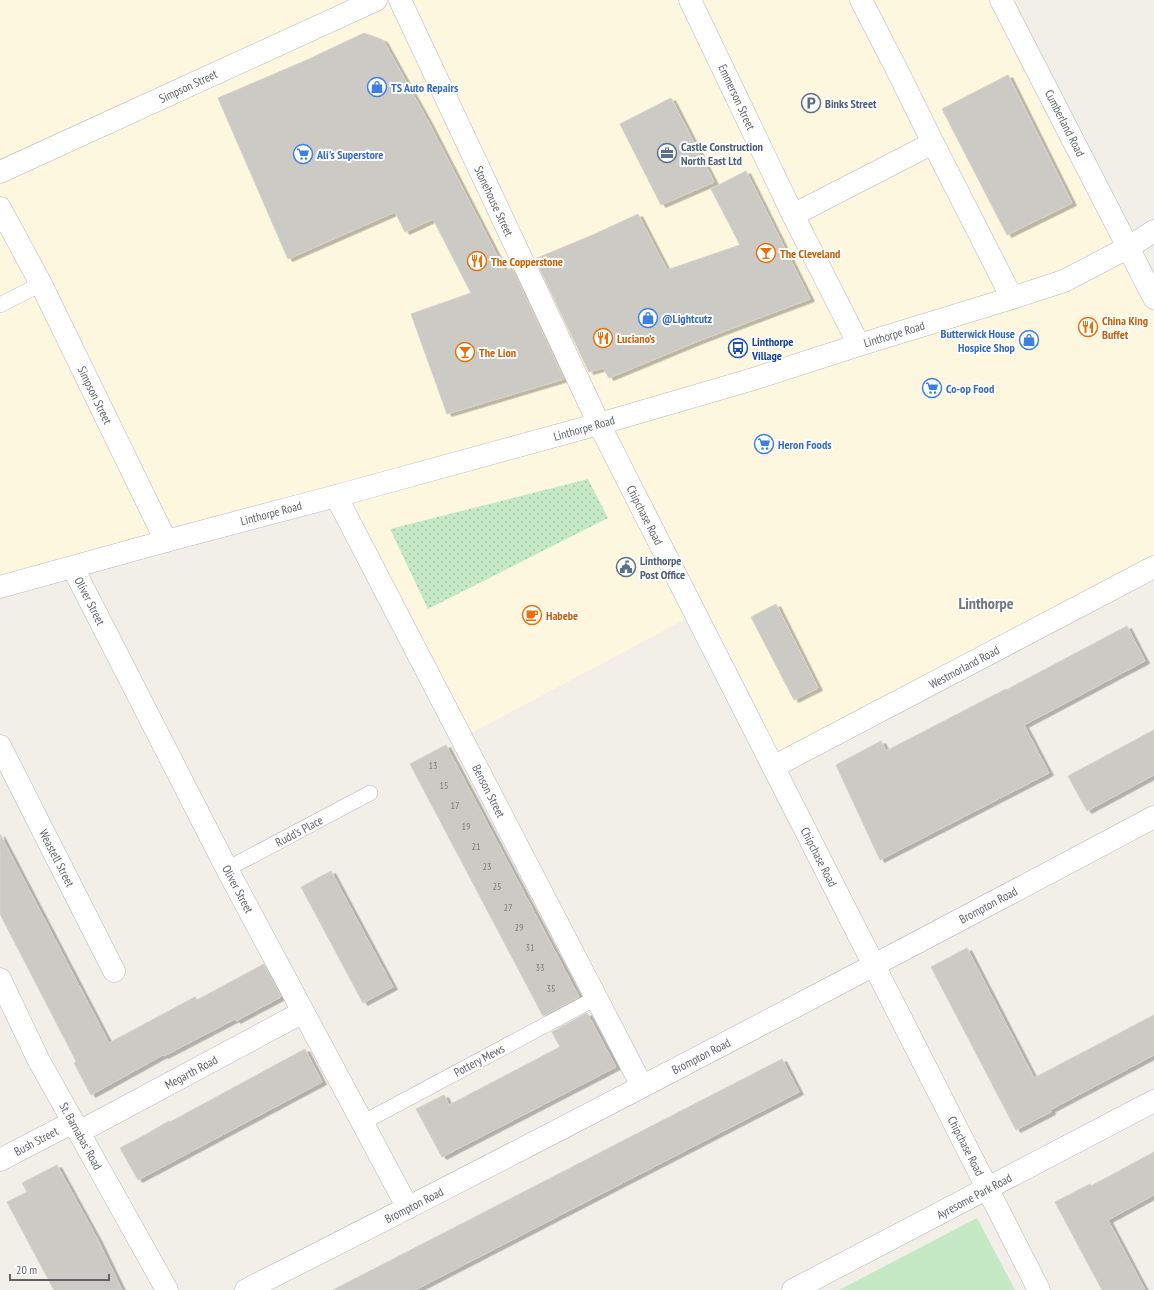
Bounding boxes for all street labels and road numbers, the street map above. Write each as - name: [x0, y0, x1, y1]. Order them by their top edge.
- street label: Emmerson Street: [715, 62, 759, 133]
- street label: Simpson Street: [156, 66, 220, 106]
- street label: Cumberland Road: [1042, 87, 1088, 159]
- street label: Stonehouse Street: [471, 163, 517, 239]
- street label: Linthorpe Road: [862, 318, 926, 350]
- street label: Simpson Street: [75, 364, 116, 427]
- street label: Linthorpe Road: [552, 412, 616, 444]
- street label: Chipchase Road: [624, 483, 666, 547]
- street label: Linthorpe Road: [239, 498, 303, 528]
- street label: Oliver Street: [71, 574, 109, 628]
- street label: Westmorland Road: [926, 642, 1002, 692]
- street label: Benson Street: [469, 762, 509, 821]
- street label: Rudd's Place: [273, 812, 325, 850]
- street label: Chipchase Road: [798, 825, 840, 889]
- street label: Weastell Street: [36, 827, 78, 890]
- street label: Oliver Street: [219, 862, 257, 916]
- street label: Brompton Road: [956, 883, 1020, 927]
- street label: Brompton Road: [669, 1035, 733, 1077]
- street label: Pottery Mews: [451, 1040, 507, 1080]
- street label: Megarth Road: [162, 1052, 220, 1092]
- street label: St. Barnabas' Road: [56, 1100, 106, 1172]
- street label: Chipchase Road: [945, 1114, 987, 1178]
- street label: Bush Street: [11, 1123, 61, 1159]
- street label: Ayresome Park Road: [934, 1170, 1014, 1222]
- street label: Brompton Road: [382, 1184, 446, 1226]

